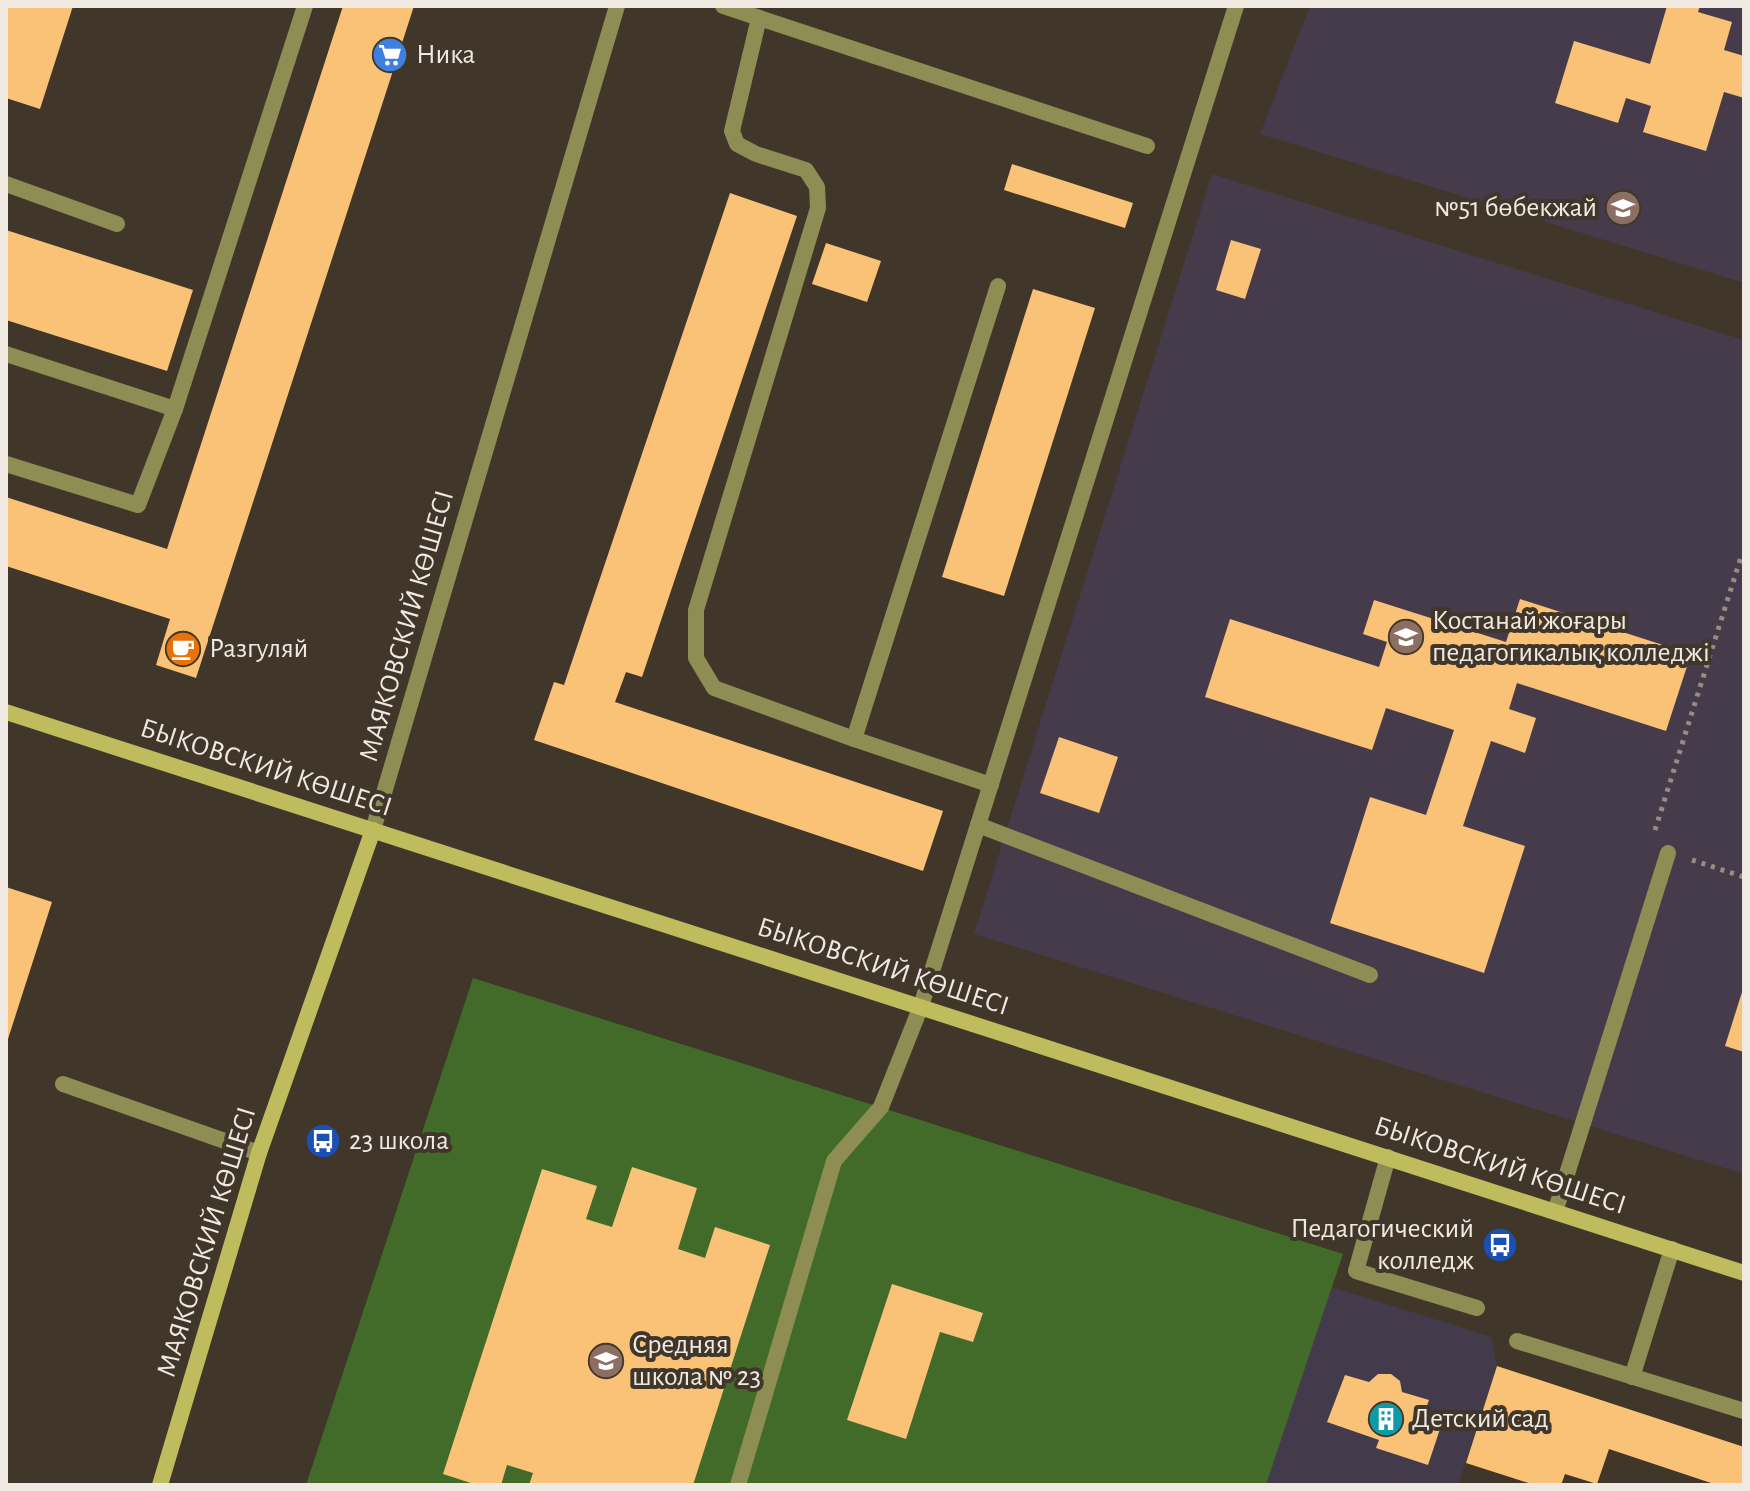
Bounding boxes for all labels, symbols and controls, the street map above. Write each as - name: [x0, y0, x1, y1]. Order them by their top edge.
- supermarket icon: Ника: [371, 36, 409, 74]
- place label: Ника: [416, 41, 475, 69]
- school or university icon: №51 бөбекжай: [1604, 189, 1642, 227]
- place label: №51 бөбекжай: [1434, 194, 1597, 222]
- street label: МАЯКОВСКИЙ КӨШЕСІ: [354, 487, 459, 765]
- place label: Костанай жоғары педагогикалық колледжі: [1432, 607, 1710, 667]
- school or university icon: Костанай жоғары педагогикалық колледжі: [1387, 618, 1425, 656]
- cafe icon: Разгуляй: [164, 630, 202, 668]
- place label: Разгуляй: [209, 635, 308, 663]
- street label: БЫКОВСКИЙ КӨШЕСІ: [137, 713, 396, 822]
- street label: БЫКОВСКИЙ КӨШЕСІ: [754, 912, 1013, 1021]
- street label: МАЯКОВСКИЙ КӨШЕСІ: [152, 1103, 261, 1380]
- street label: БЫКОВСКИЙ КӨШЕСІ: [1371, 1111, 1630, 1220]
- bus stop icon: 23 школа: [304, 1122, 342, 1160]
- place label: 23 школа: [349, 1127, 449, 1155]
- place label: Педагогический колледж: [1291, 1215, 1474, 1275]
- bus stop icon: Педагогический колледж: [1481, 1226, 1519, 1264]
- place label: Средняя школа № 23: [632, 1331, 761, 1391]
- school or university icon: Средняя школа № 23: [587, 1342, 625, 1380]
- building icon: Детский сад: [1367, 1400, 1405, 1438]
- place label: Детский сад: [1412, 1405, 1549, 1433]

